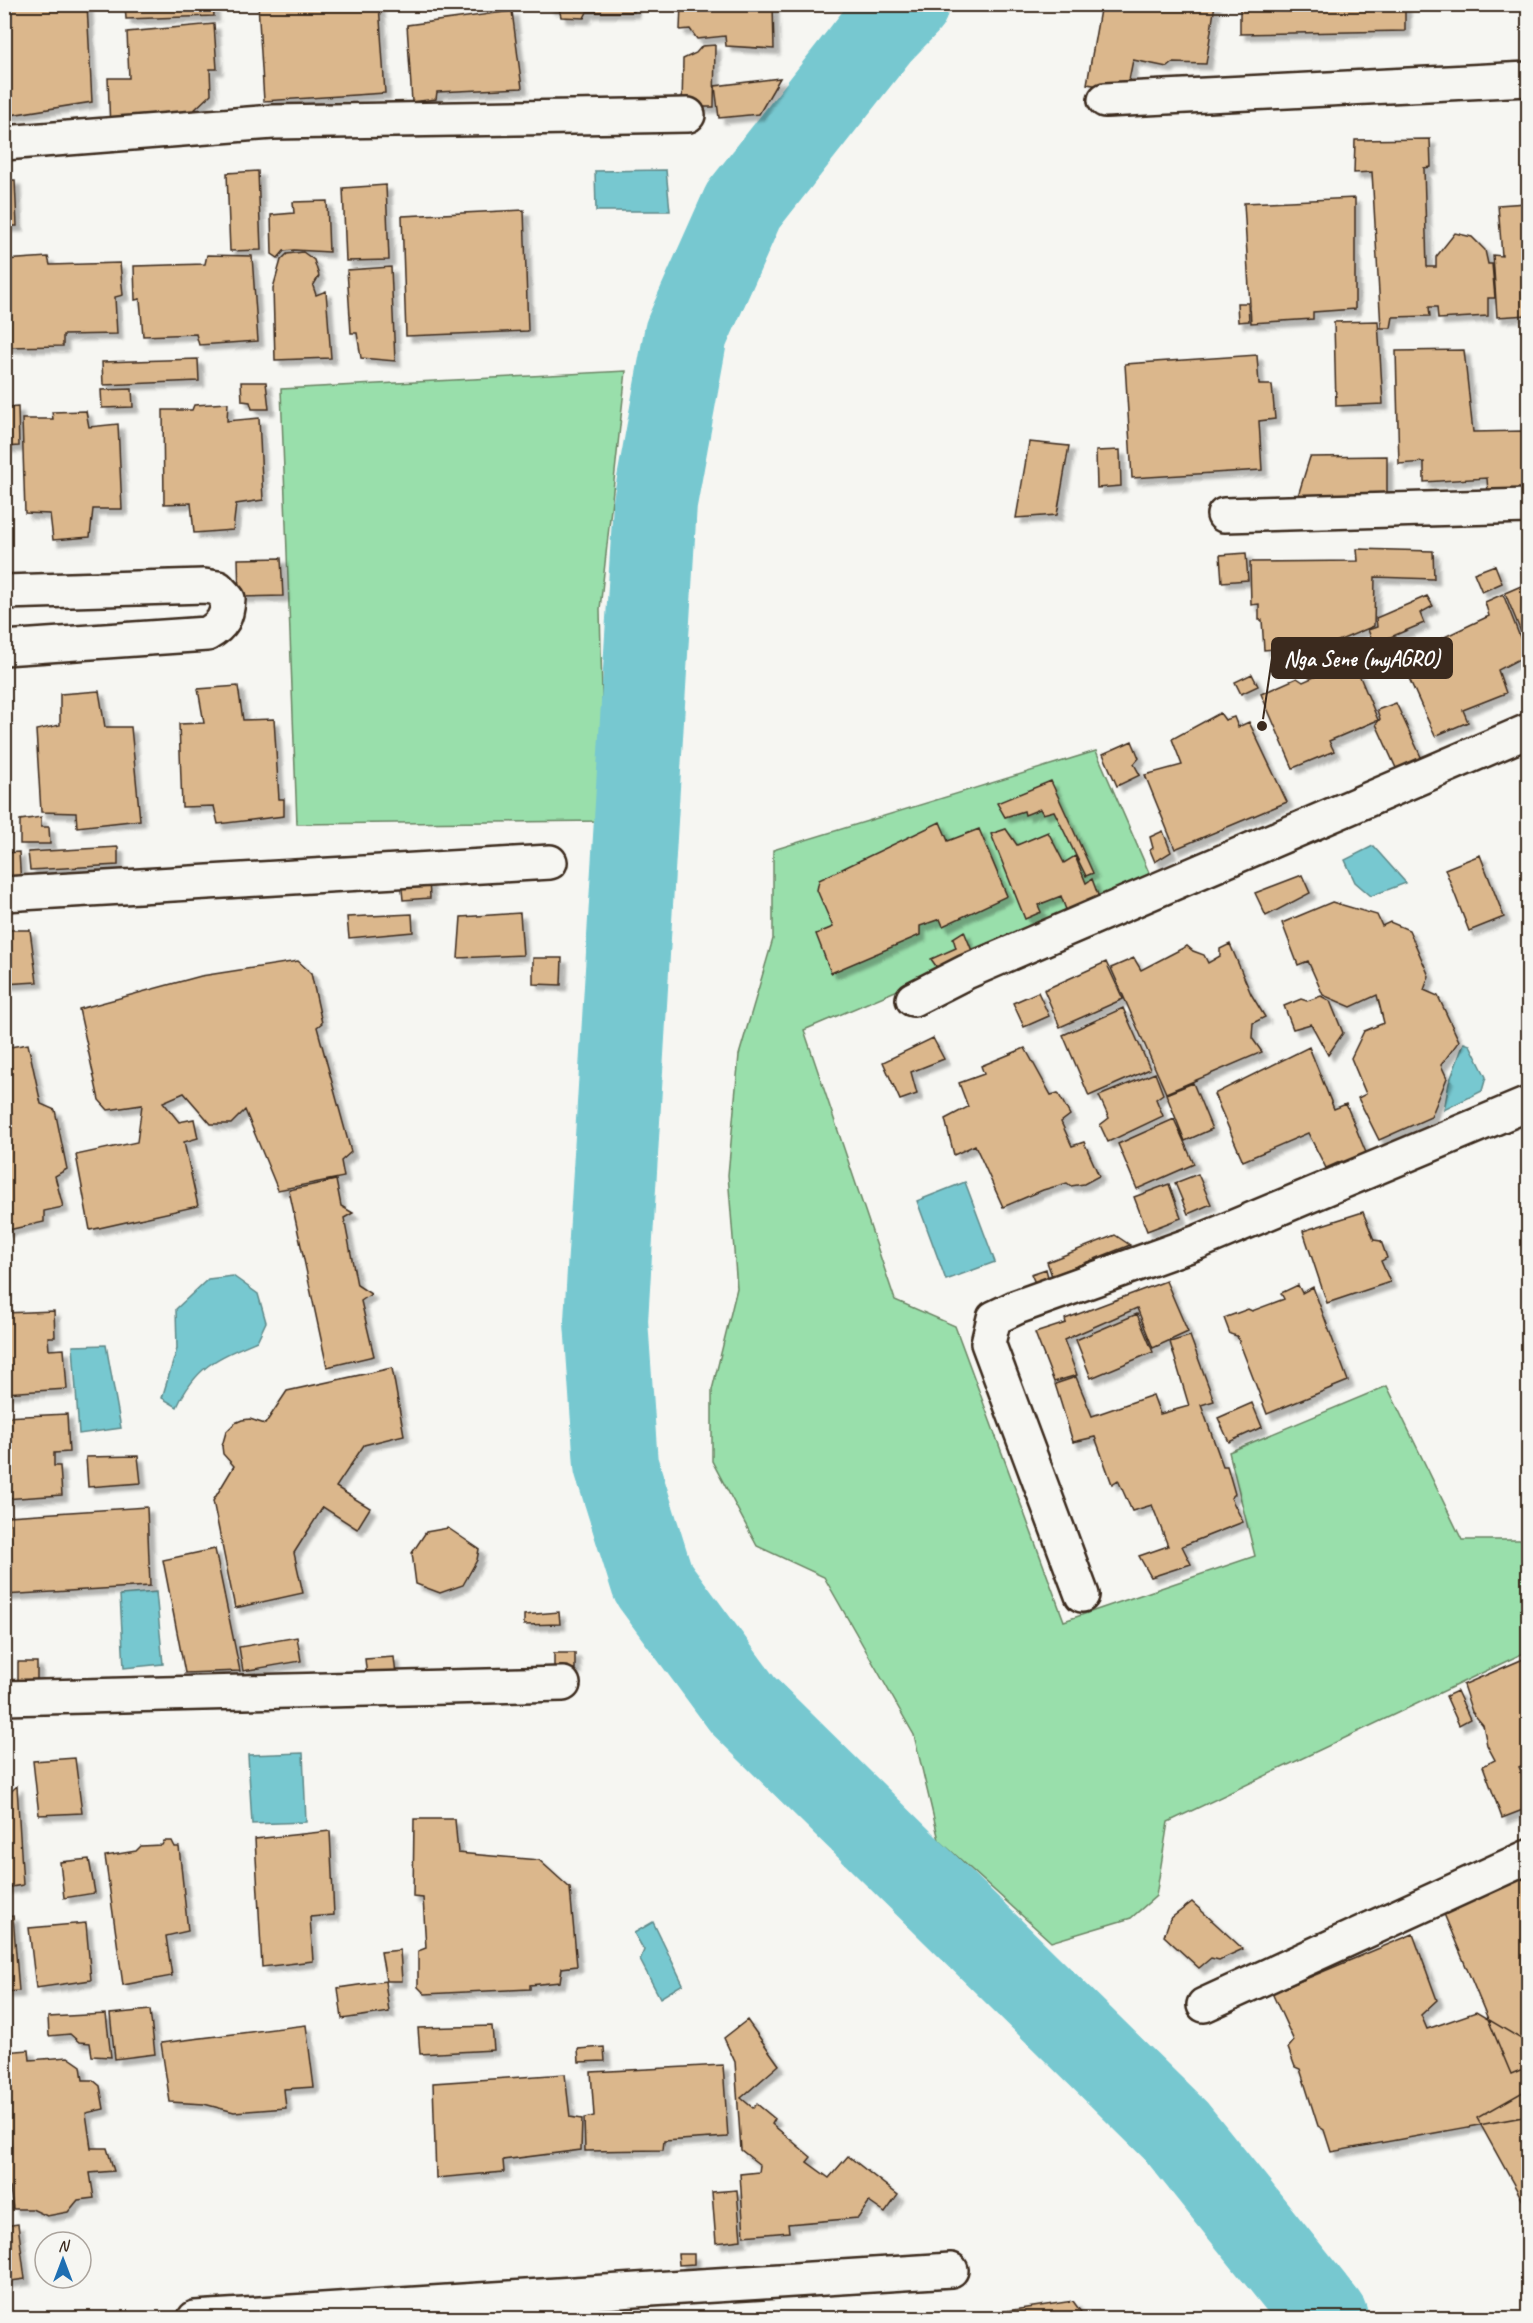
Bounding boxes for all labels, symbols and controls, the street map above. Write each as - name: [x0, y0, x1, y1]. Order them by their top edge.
- callout: Nga Sene (myAGRO): [1272, 638, 1452, 678]
- text: Nga Sene (myAGRO): [1284, 645, 1442, 673]
- north arrow: [33, 2230, 93, 2290]
- text: N: [58, 2236, 71, 2256]

